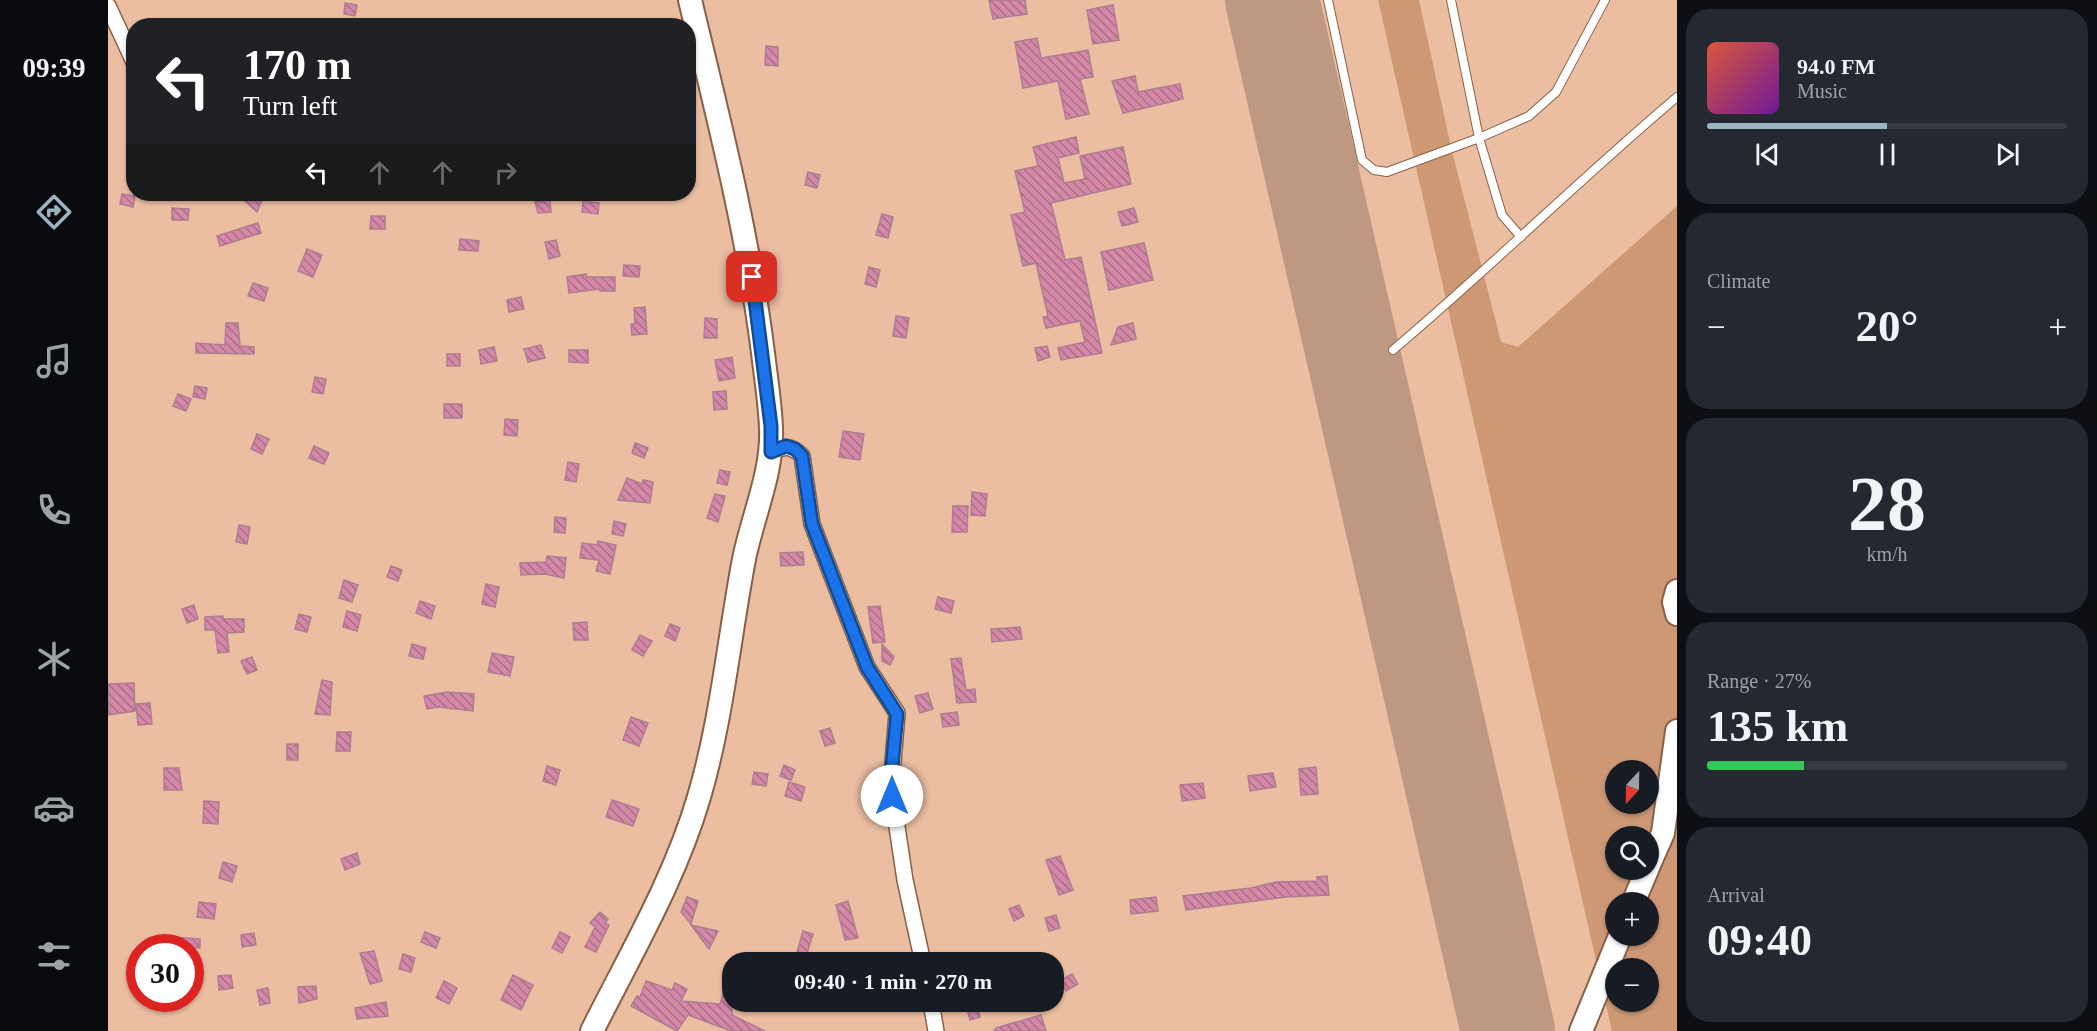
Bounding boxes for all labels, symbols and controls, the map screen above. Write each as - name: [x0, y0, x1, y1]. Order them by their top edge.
- icon: left: [144, 42, 222, 120]
- text: 170 m: [243, 42, 352, 88]
- text: 09:39: [23, 53, 86, 83]
- text: 94.0 FM: [1797, 54, 1875, 79]
- text: Music: [1797, 80, 1847, 102]
- text: Turn left: [243, 91, 337, 121]
- icon: previous: [1751, 138, 1784, 171]
- icon: pause: [1871, 138, 1904, 171]
- icon: next: [1991, 138, 2024, 171]
- icon: left: [300, 156, 333, 189]
- icon: ahead: [363, 156, 396, 189]
- icon: ahead: [426, 156, 459, 189]
- icon: right: [489, 156, 522, 189]
- icon: directions: [33, 191, 75, 233]
- pin: [726, 251, 777, 302]
- icon: arrive: [735, 260, 768, 293]
- text: Climate: [1707, 270, 1770, 292]
- text: 20°: [1856, 301, 1919, 351]
- text: −: [1707, 309, 1726, 345]
- text: +: [2048, 309, 2067, 345]
- icon: music: [33, 340, 75, 382]
- text: 28: [1848, 460, 1926, 547]
- icon: phone: [33, 489, 75, 531]
- text: km/h: [1866, 543, 1908, 565]
- icon: climate: [33, 638, 75, 680]
- text: Range · 27%: [1707, 670, 1811, 692]
- text: 135 km: [1707, 701, 1848, 751]
- north arrow: [1605, 760, 1659, 814]
- map controls: [1605, 760, 1659, 1012]
- position arrow: [860, 764, 924, 828]
- icon: car: [33, 787, 75, 829]
- button: search: [1605, 826, 1659, 880]
- text: Arrival: [1707, 884, 1765, 906]
- button: +: [1605, 892, 1659, 946]
- text: 09:40: [1707, 915, 1812, 965]
- speed limit sign: 30: [126, 934, 204, 1012]
- icon: filters: [33, 935, 75, 977]
- button: −: [1605, 958, 1659, 1012]
- text: 09:40 · 1 min · 270 m: [794, 969, 992, 994]

